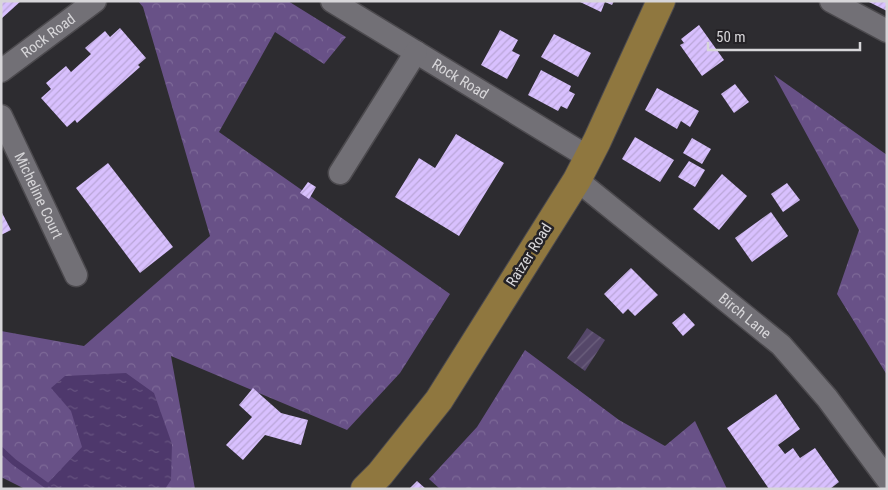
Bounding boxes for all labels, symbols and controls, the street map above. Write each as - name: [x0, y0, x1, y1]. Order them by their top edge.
- street label: Rock Road: [18, 10, 79, 62]
- scale bar: [708, 20, 860, 52]
- text: 50 m: [716, 28, 746, 46]
- street label: Rock Road: [429, 55, 492, 103]
- street label: Micheline Court: [10, 150, 67, 242]
- street label: Ratzer Road: [502, 220, 556, 290]
- street label: Birch Lane: [715, 289, 775, 342]

